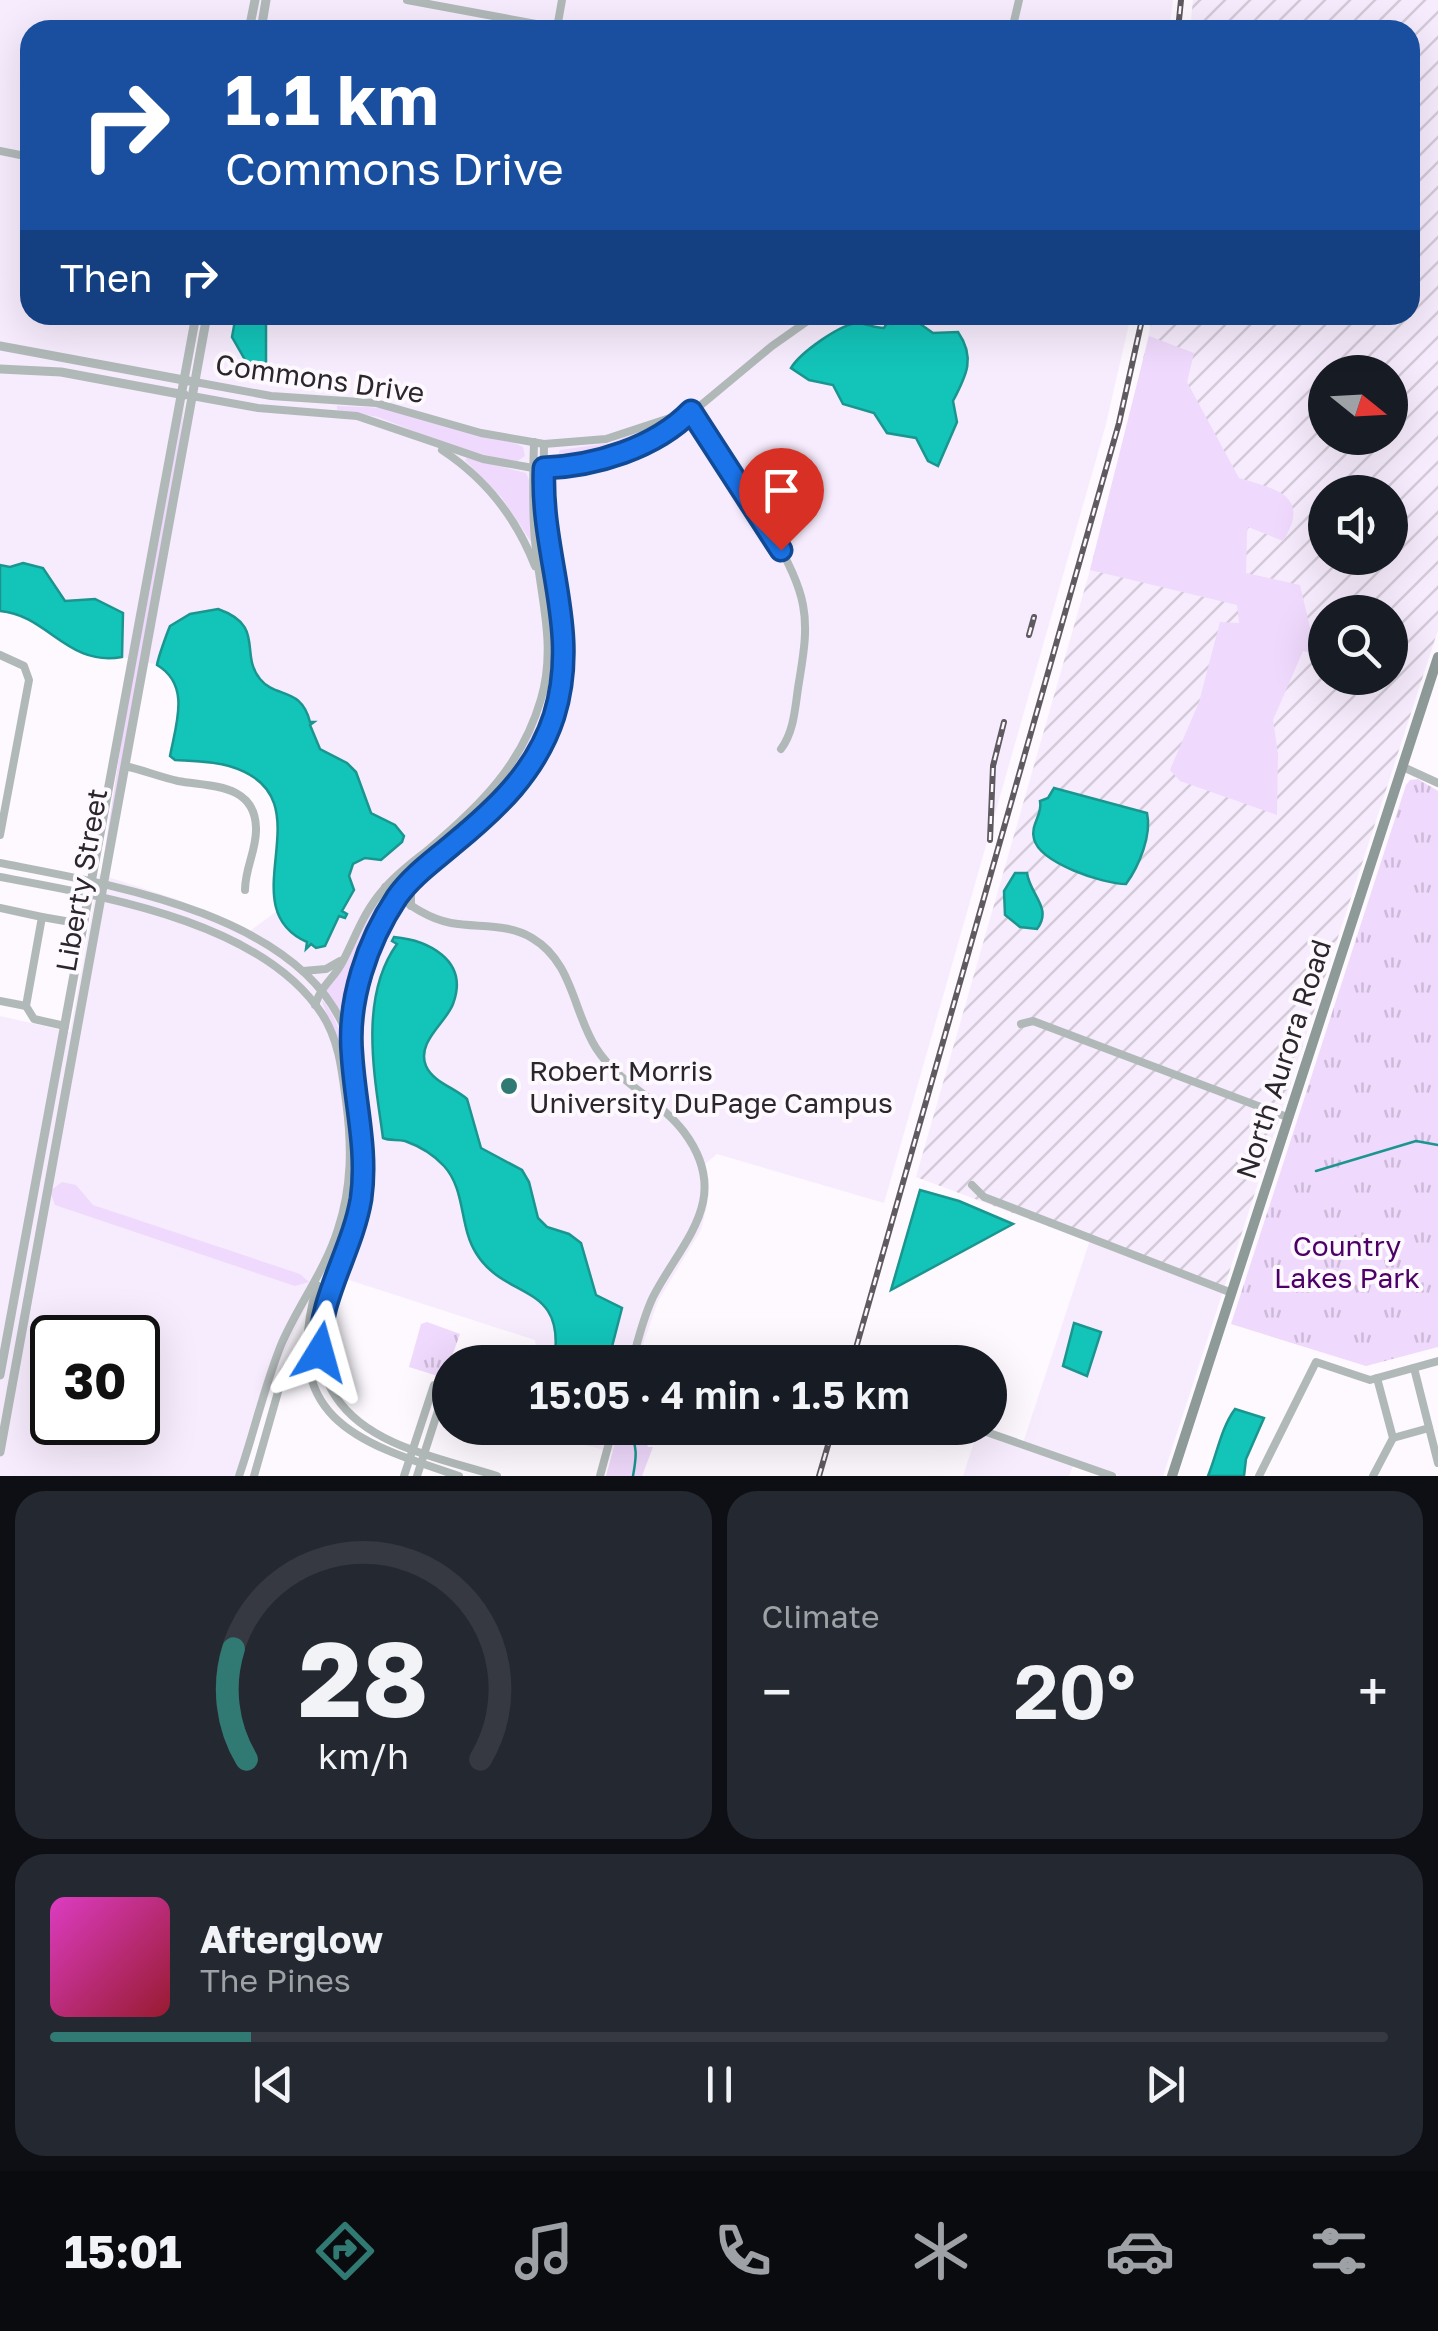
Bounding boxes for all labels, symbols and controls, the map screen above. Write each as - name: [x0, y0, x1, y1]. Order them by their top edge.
- text: 1.1 km: [225, 56, 439, 140]
- icon: right: [60, 60, 190, 190]
- text: Commons Drive: [225, 141, 564, 195]
- icon: right: [172, 250, 227, 305]
- text: Then: [60, 255, 152, 300]
- street label: Commons Drive: [213, 347, 427, 409]
- north arrow: [1308, 355, 1408, 455]
- map controls: [1308, 355, 1408, 695]
- pin: [739, 448, 824, 551]
- icon: arrive: [754, 463, 809, 518]
- button: sound: [1308, 475, 1408, 575]
- button: search: [1308, 595, 1408, 695]
- street label: Liberty Street: [49, 786, 113, 974]
- street label: North Aurora Road: [1229, 935, 1337, 1183]
- place label: Robert Morris University DuPage Campus: [529, 1054, 893, 1119]
- marker: Robert Morris University DuPage Campus: [498, 1075, 520, 1097]
- park label: Country Lakes Park: [1274, 1229, 1420, 1294]
- position arrow: [268, 1300, 372, 1404]
- speed limit sign: 30: [30, 1315, 160, 1445]
- text: 15:05 · 4 min · 1.5 km: [529, 1372, 910, 1417]
- text: Climate: [762, 1597, 880, 1635]
- text: 28: [298, 1615, 428, 1740]
- text: 20°: [1014, 1645, 1136, 1736]
- text: −: [762, 1658, 792, 1724]
- text: +: [1358, 1658, 1388, 1724]
- text: km/h: [318, 1734, 409, 1777]
- text: Afterglow: [200, 1916, 383, 1961]
- text: The Pines: [200, 1961, 351, 1999]
- icon: previous: [246, 2057, 301, 2112]
- icon: pause: [692, 2057, 747, 2112]
- icon: next: [1138, 2057, 1193, 2112]
- icon: directions: [310, 2216, 380, 2286]
- icon: music: [509, 2216, 579, 2286]
- icon: phone: [708, 2216, 778, 2286]
- icon: climate: [906, 2216, 976, 2286]
- icon: car: [1105, 2216, 1175, 2286]
- icon: filters: [1304, 2216, 1374, 2286]
- text: 15:01: [64, 2224, 182, 2278]

